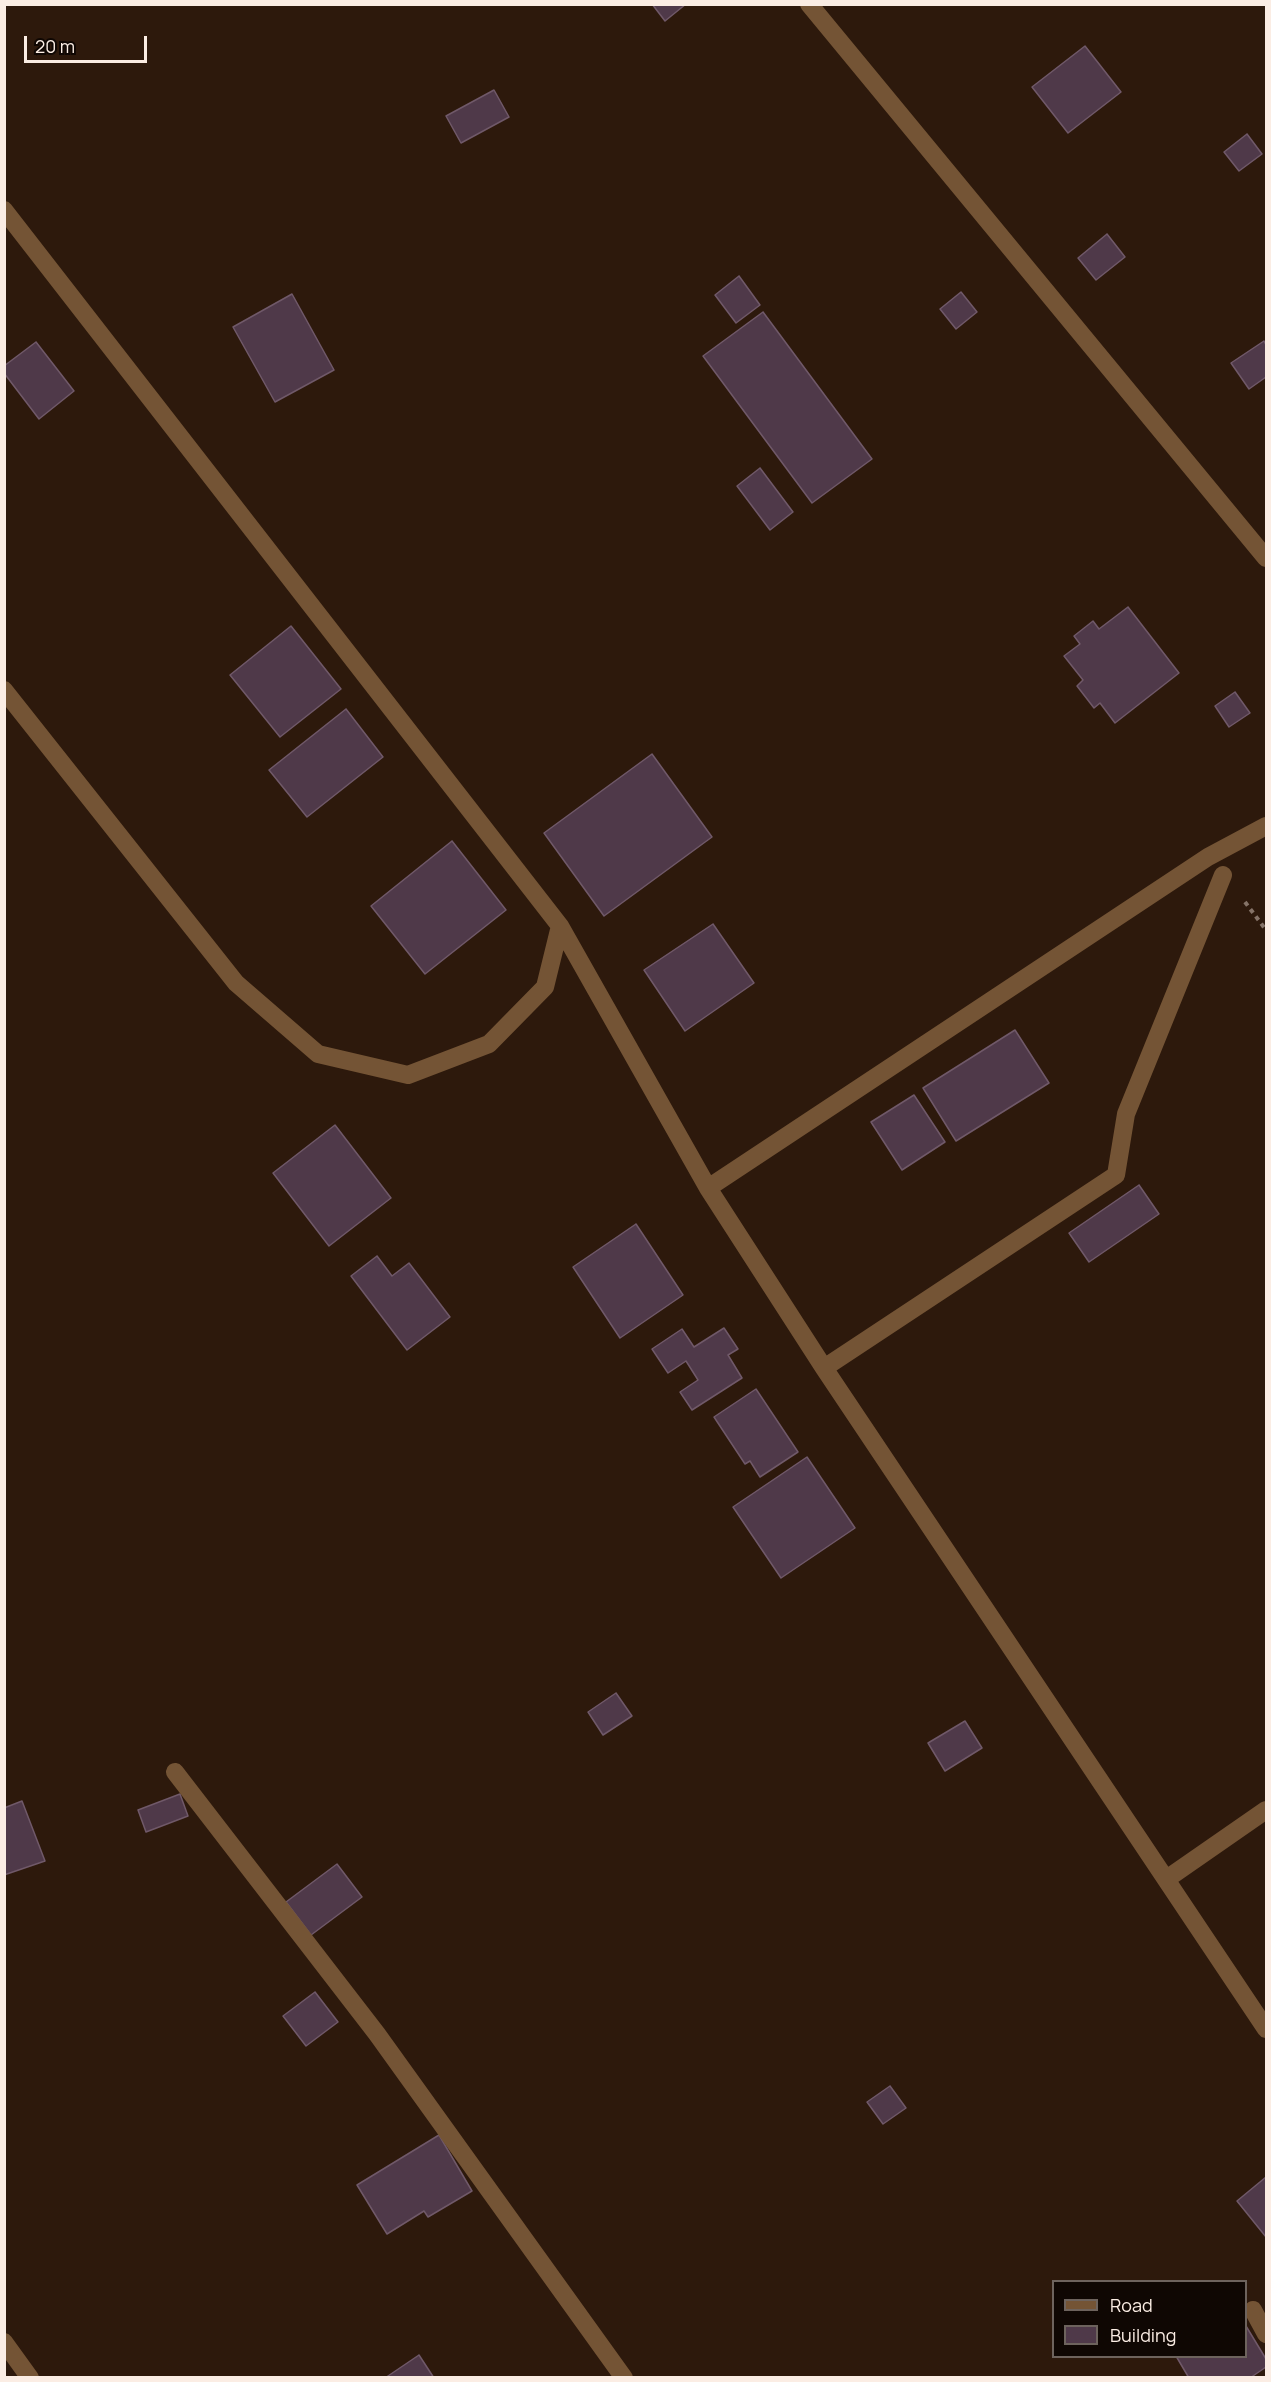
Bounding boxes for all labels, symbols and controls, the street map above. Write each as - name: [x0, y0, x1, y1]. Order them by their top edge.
- scale bar: [27, 24, 150, 62]
- text: 20 m: [35, 34, 75, 58]
- legend: [1052, 2280, 1247, 2358]
- text: Road: [1110, 2293, 1153, 2317]
- text: Building: [1110, 2323, 1176, 2347]

